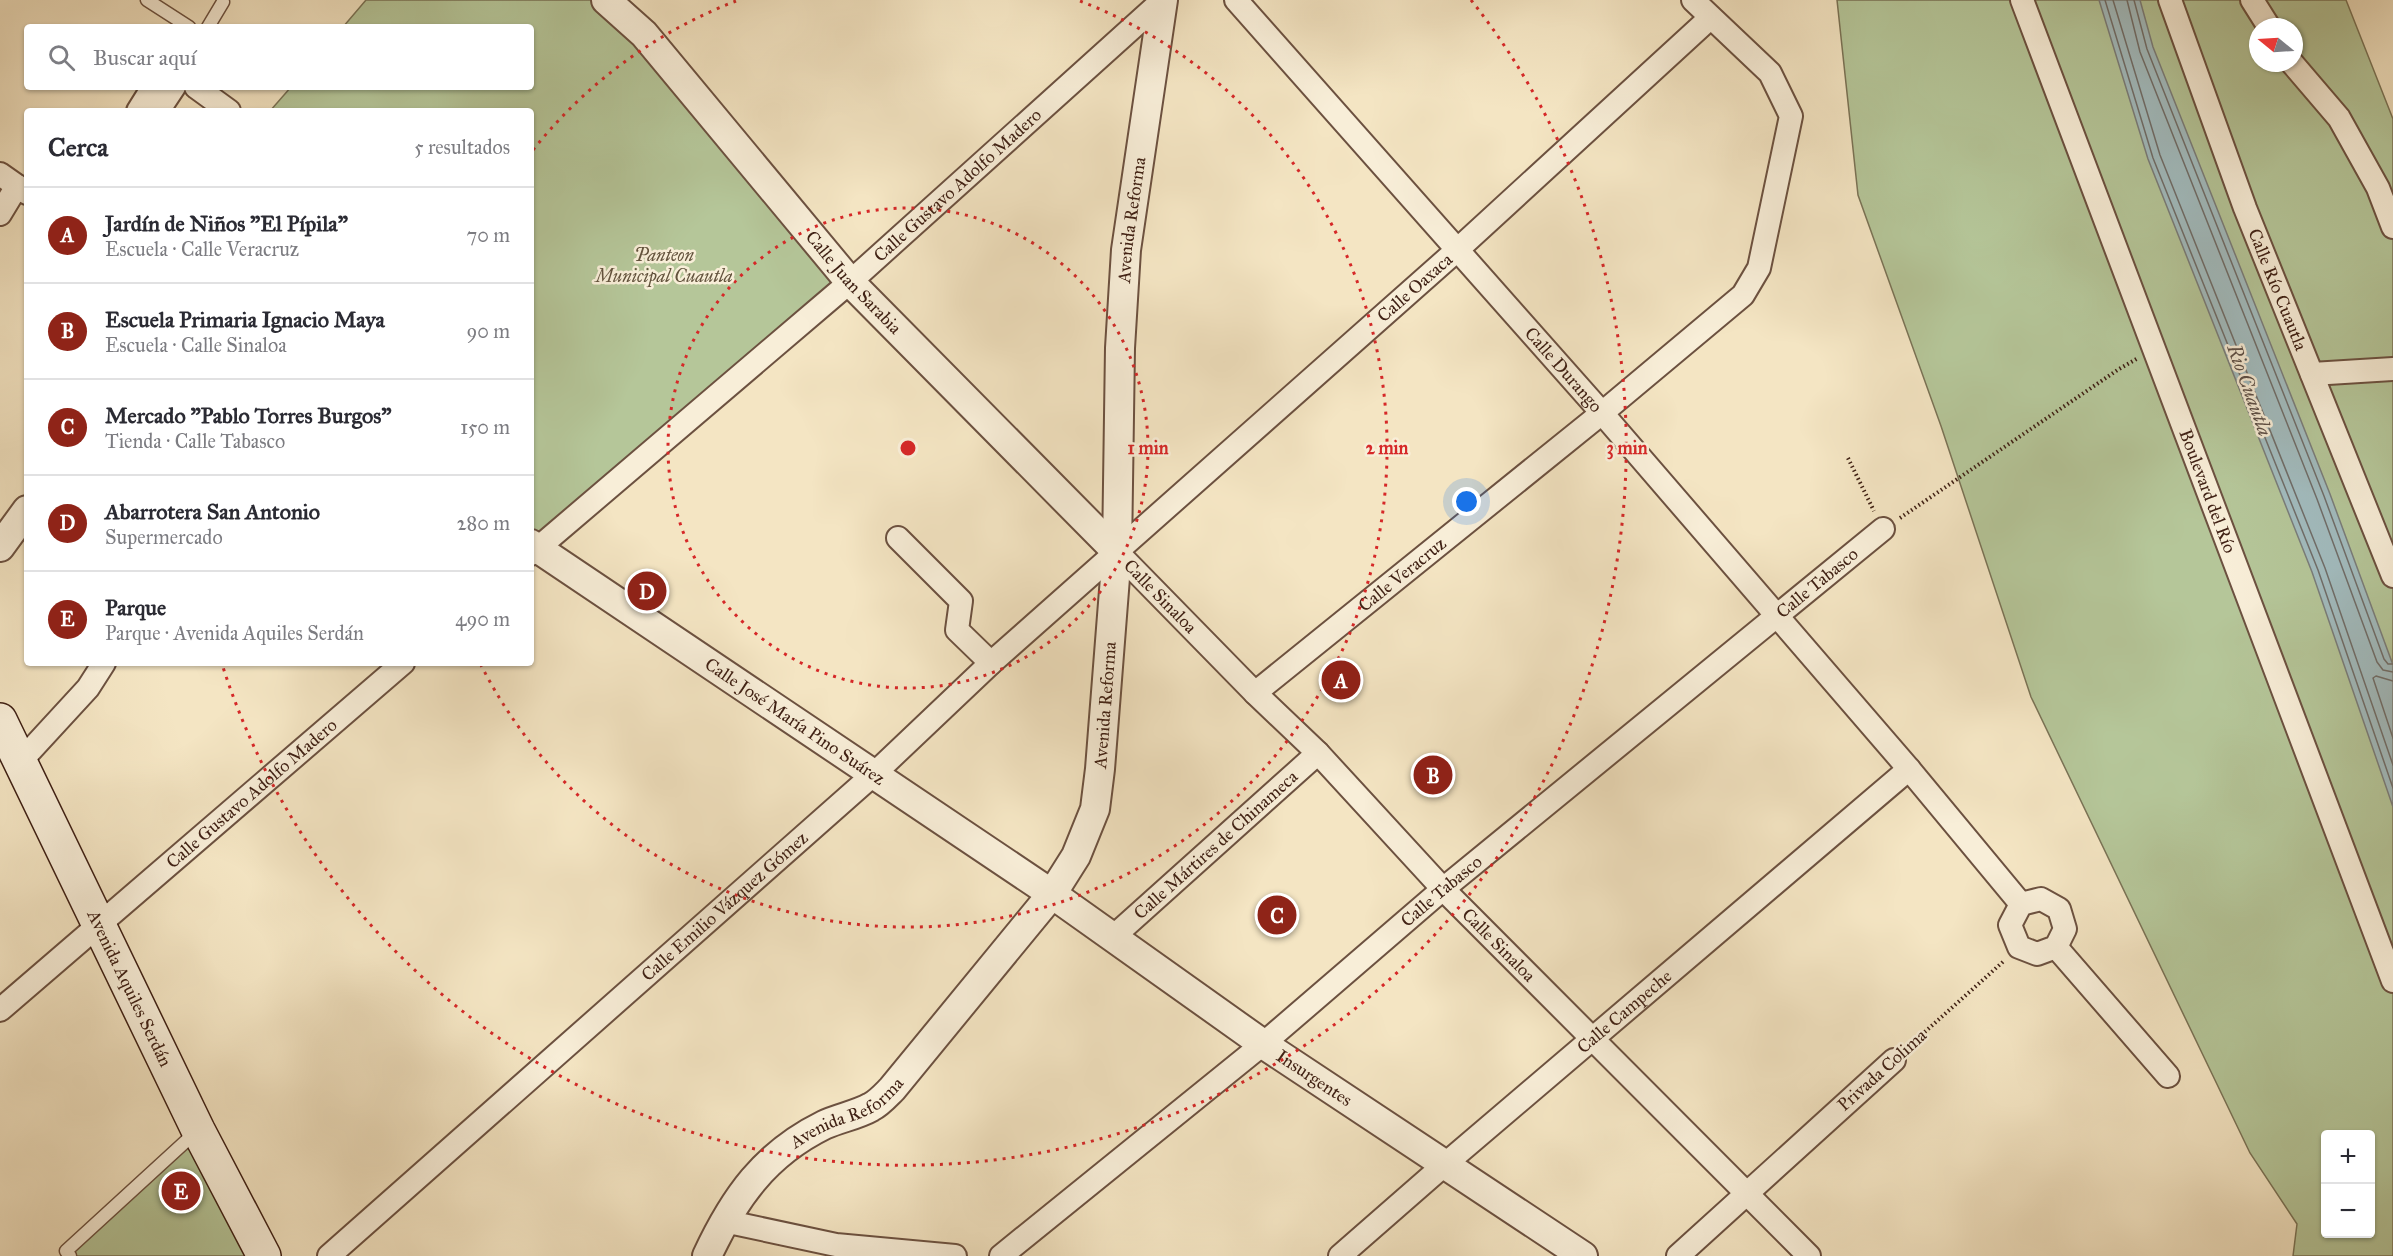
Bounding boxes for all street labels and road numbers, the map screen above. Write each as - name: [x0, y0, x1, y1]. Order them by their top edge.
- street label: Calle Gustavo Adolfo Madero: [869, 104, 1046, 266]
- street label: Avenida Reforma: [1113, 155, 1151, 285]
- street label: Calle Río Cuautla: [2243, 225, 2312, 354]
- street label: Calle Juan Sarabia: [801, 226, 906, 339]
- street label: Calle Oaxaca: [1373, 248, 1457, 327]
- street label: Calle Durango: [1520, 323, 1607, 417]
- street label: Boulevard del Río: [2174, 426, 2241, 556]
- street label: Calle Veracruz: [1354, 532, 1450, 616]
- street label: Calle Tabasco: [1772, 543, 1863, 623]
- street label: Calle Sinaloa: [1119, 555, 1202, 638]
- street label: Avenida Reforma: [1089, 640, 1121, 770]
- street label: Calle José María Pino Suárez: [701, 653, 889, 790]
- street label: Calle Gustavo Adolfo Madero: [162, 714, 342, 873]
- street label: Calle Mártires de Chinameca: [1129, 766, 1301, 924]
- street label: Calle Emilio Vázquez Gómez: [637, 827, 812, 986]
- street label: Calle Tabasco: [1396, 851, 1487, 931]
- street label: Calle Sinaloa: [1457, 903, 1540, 987]
- street label: Avenida Aquiles Serdán: [82, 906, 177, 1071]
- street label: Calle Campeche: [1572, 965, 1676, 1058]
- street label: Privada Colima: [1833, 1024, 1931, 1116]
- street label: Insurgentes: [1272, 1045, 1356, 1111]
- street label: Avenida Reforma: [785, 1072, 908, 1154]

